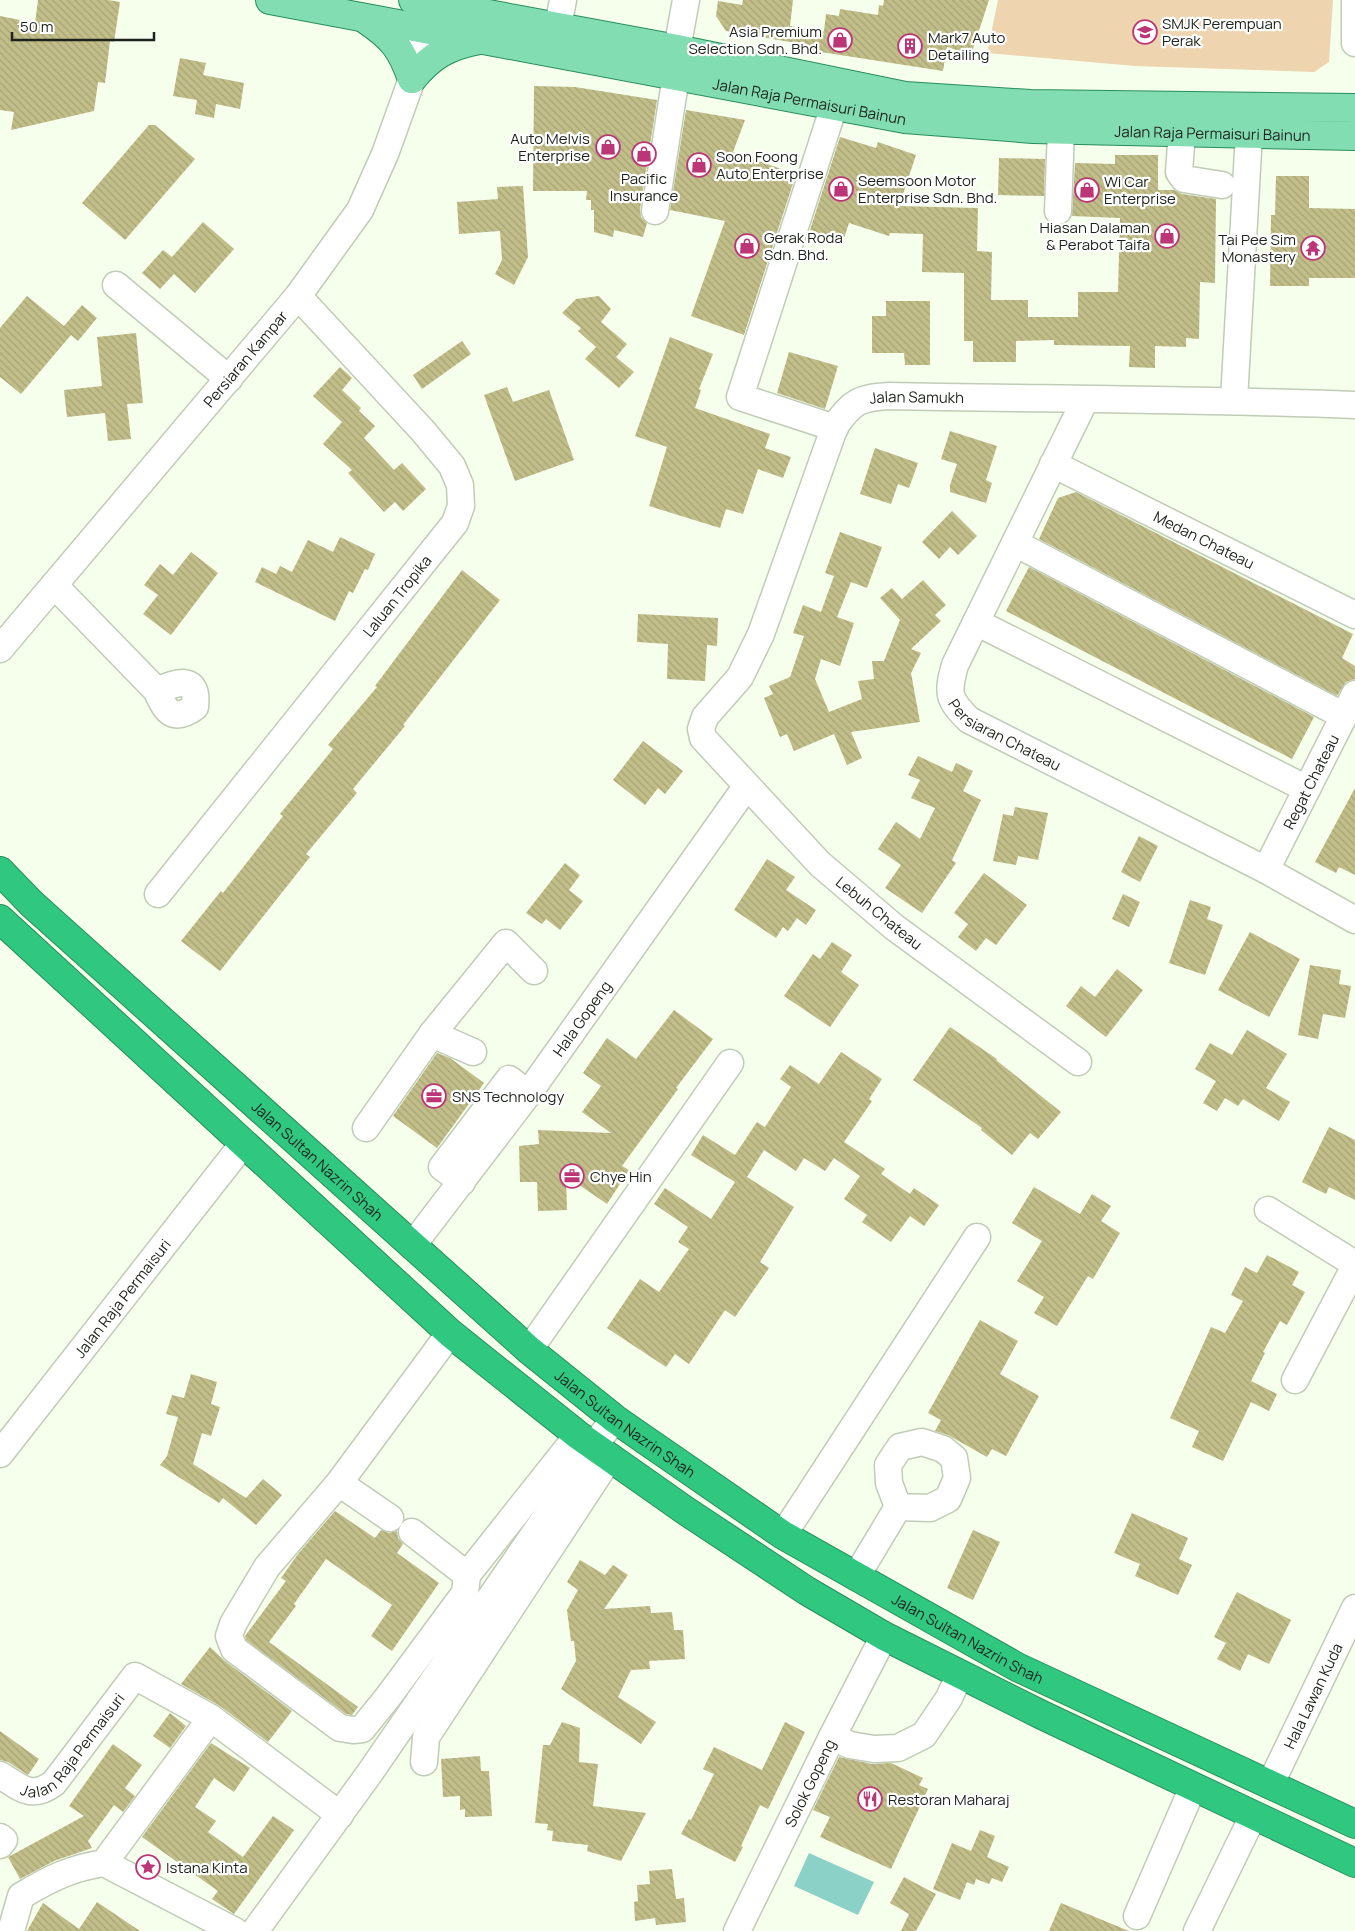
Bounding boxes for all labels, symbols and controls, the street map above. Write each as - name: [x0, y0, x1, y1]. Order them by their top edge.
- scale bar: [12, 10, 155, 42]
- place label: SMJK Perempuan Perak: [1162, 13, 1282, 51]
- text: 50 m: [20, 16, 54, 37]
- school or university icon: SMJK Perempuan Perak: [1132, 19, 1158, 45]
- place label: Asia Premium Selection Sdn. Bhd.: [688, 21, 822, 59]
- shop icon: Asia Premium Selection Sdn. Bhd.: [827, 27, 853, 53]
- place label: Mark7 Auto Detailing: [928, 27, 1005, 65]
- building icon: Mark7 Auto Detailing: [897, 33, 923, 59]
- street label: Jalan Raja Permaisuri Bainun: [711, 73, 908, 130]
- street label: Jalan Raja Permaisuri Bainun: [1114, 120, 1311, 146]
- place label: Auto Melvis Enterprise: [510, 128, 590, 166]
- shop icon: Auto Melvis Enterprise: [595, 134, 621, 160]
- shop icon: Pacific Insurance: [631, 141, 657, 167]
- place label: Soon Foong Auto Enterprise: [716, 146, 824, 184]
- shop icon: Soon Foong Auto Enterprise: [686, 152, 712, 178]
- place label: Pacific Insurance: [610, 168, 678, 206]
- place label: Seemsoon Motor Enterprise Sdn. Bhd.: [858, 170, 997, 208]
- place label: Wi Car Enterprise: [1104, 171, 1176, 209]
- shop icon: Seemsoon Motor Enterprise Sdn. Bhd.: [828, 176, 854, 202]
- shop icon: Wi Car Enterprise: [1074, 177, 1100, 203]
- place label: Hiasan Dalaman & Perabot Taifa: [1040, 217, 1150, 255]
- shop icon: Hiasan Dalaman & Perabot Taifa: [1154, 223, 1180, 249]
- place label: Gerak Roda Sdn. Bhd.: [764, 227, 843, 265]
- place label: Tai Pee Sim Monastery: [1218, 229, 1296, 267]
- shop icon: Gerak Roda Sdn. Bhd.: [734, 233, 760, 259]
- temple icon: Tai Pee Sim Monastery: [1300, 235, 1326, 261]
- street label: Persiaran Kampar: [198, 305, 292, 412]
- street label: Jalan Samukh: [868, 385, 964, 409]
- street label: Medan Chateau: [1150, 506, 1258, 574]
- street label: Laluan Tropika: [358, 550, 436, 641]
- street label: Persiaran Chateau: [944, 694, 1065, 775]
- street label: Regat Chateau: [1278, 730, 1344, 833]
- street label: Lebuh Chateau: [831, 872, 927, 954]
- street label: Hala Gopeng: [548, 976, 616, 1060]
- office icon: SNS Technology: [421, 1083, 447, 1109]
- place label: SNS Technology: [452, 1086, 564, 1107]
- street label: Jalan Sultan Nazrin Shah: [248, 1096, 388, 1225]
- office icon: Chye Hin: [559, 1163, 585, 1189]
- place label: Chye Hin: [590, 1166, 652, 1187]
- street label: Jalan Raja Permaisuri: [69, 1234, 175, 1362]
- street label: Jalan Sultan Nazrin Shah: [551, 1365, 700, 1482]
- street label: Jalan Sultan Nazrin Shah: [888, 1588, 1047, 1688]
- street label: Hala Lawan Kuda: [1278, 1639, 1347, 1752]
- street label: Jalan Raja Permaisuri: [18, 1689, 129, 1802]
- street label: Solok Gopeng: [779, 1735, 840, 1830]
- restaurant icon: Restoran Maharaj: [857, 1786, 883, 1812]
- place label: Restoran Maharaj: [888, 1789, 1009, 1810]
- place icon: Istana Kinta: [135, 1854, 161, 1880]
- place label: Istana Kinta: [166, 1857, 248, 1878]

